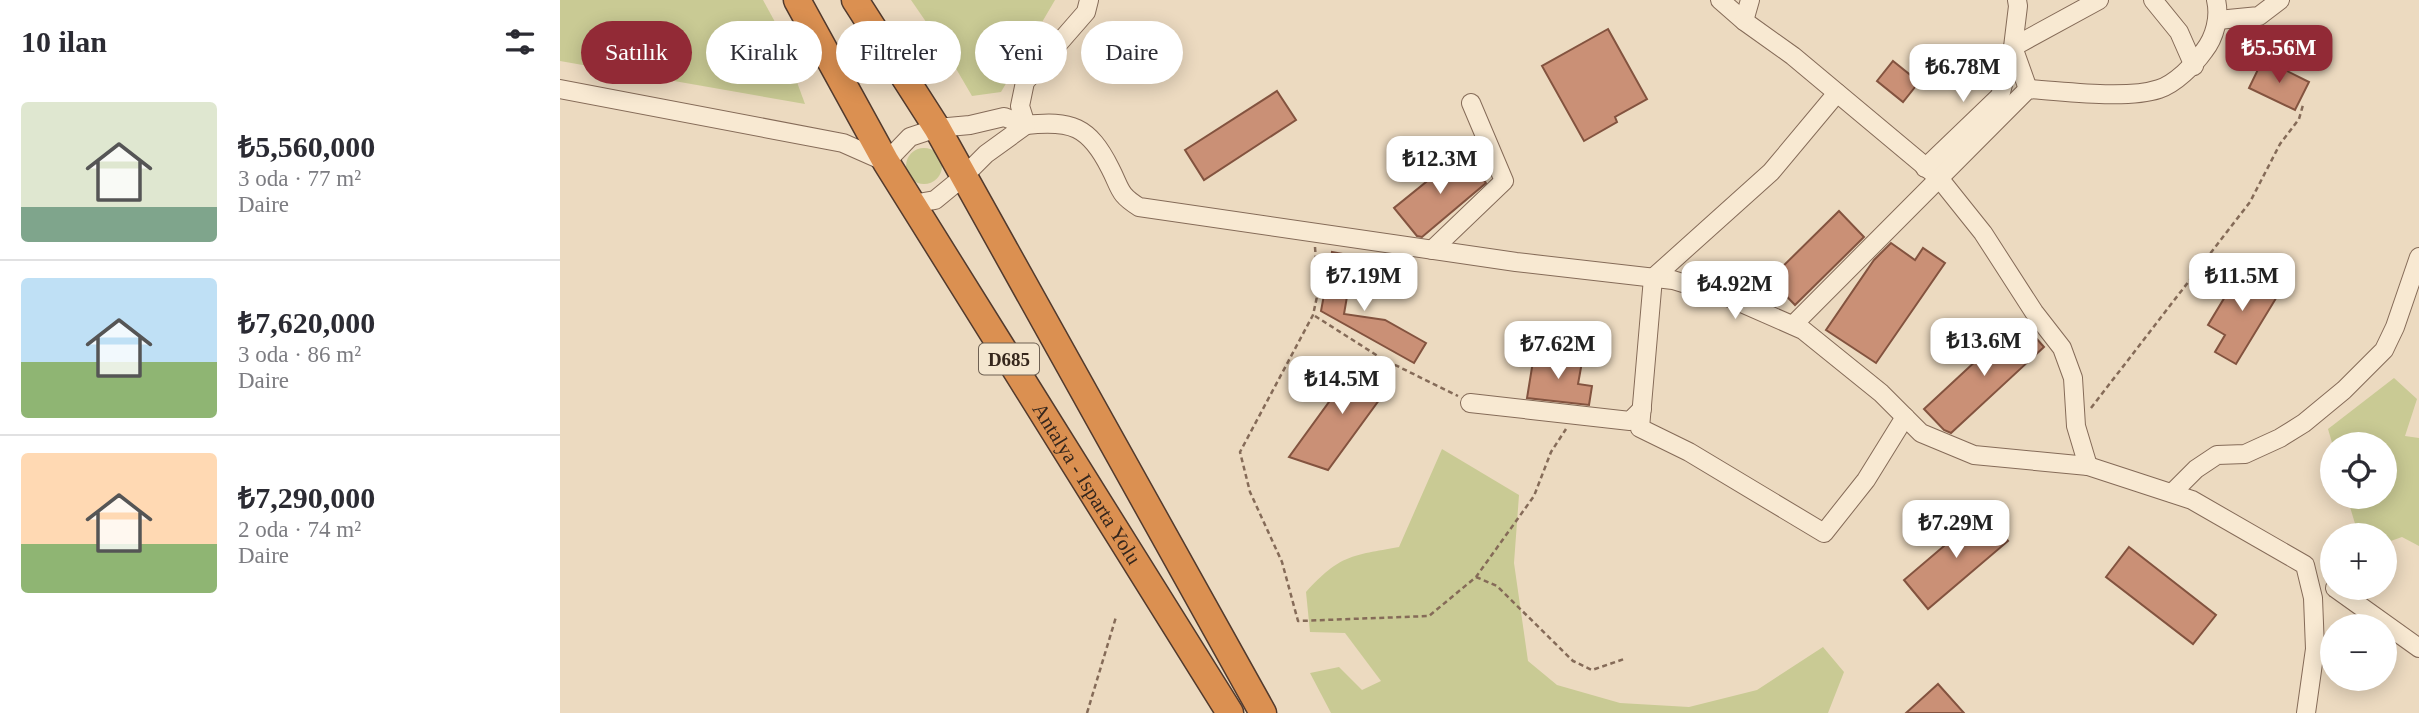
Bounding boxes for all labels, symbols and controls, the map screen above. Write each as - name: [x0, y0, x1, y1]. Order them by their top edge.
- chip: Satılık: [581, 21, 692, 84]
- chip: Kiralık: [706, 21, 822, 84]
- chip: Filtreler: [836, 21, 961, 84]
- chip: Yeni: [975, 21, 1067, 84]
- chip: Daire: [1081, 21, 1183, 84]
- icon: filters: [501, 23, 539, 61]
- text: 10 ilan: [21, 25, 107, 58]
- pin: ₺5.56M: [2222, 25, 2336, 85]
- text: ₺5.56M: [2241, 35, 2317, 60]
- pin: ₺6.78M: [1906, 44, 2020, 104]
- text: ₺6.78M: [1925, 54, 2001, 79]
- icon: home: [77, 130, 161, 214]
- text: ₺5,560,000: [238, 130, 375, 163]
- pin: ₺12.3M: [1383, 136, 1497, 196]
- text: ₺12.3M: [1402, 146, 1478, 171]
- text: 3 oda · 77 m²: [238, 166, 361, 191]
- text: Daire: [238, 192, 289, 217]
- pin: ₺7.19M: [1307, 254, 1421, 313]
- pin: ₺11.5M: [2185, 254, 2299, 313]
- pin: ₺4.92M: [1678, 262, 1792, 321]
- text: ₺7.19M: [1326, 263, 1402, 288]
- text: ₺11.5M: [2205, 263, 2279, 288]
- text: ₺4.92M: [1697, 271, 1773, 296]
- icon: home: [77, 306, 161, 390]
- text: ₺7,620,000: [238, 306, 375, 339]
- pin: ₺13.6M: [1927, 318, 2041, 378]
- pin: ₺7.62M: [1501, 322, 1615, 381]
- text: ₺13.6M: [1946, 328, 2022, 353]
- text: ₺7.62M: [1520, 331, 1596, 356]
- text: 3 oda · 86 m²: [238, 342, 361, 367]
- road number: D685: [979, 344, 1039, 374]
- pin: ₺14.5M: [1285, 356, 1399, 416]
- text: ₺14.5M: [1304, 366, 1380, 391]
- text: Daire: [238, 368, 289, 393]
- street label: Antalya - Isparta Yolu: [1027, 399, 1146, 569]
- map controls: [2320, 432, 2397, 691]
- button: locate: [2320, 432, 2397, 509]
- icon: home: [77, 481, 161, 565]
- text: ₺7,290,000: [238, 481, 375, 514]
- pin: ₺7.29M: [1899, 500, 2013, 560]
- text: ₺7.29M: [1918, 510, 1994, 535]
- text: 2 oda · 74 m²: [238, 517, 361, 542]
- button: +: [2320, 523, 2397, 600]
- text: Daire: [238, 543, 289, 568]
- button: −: [2320, 614, 2397, 691]

